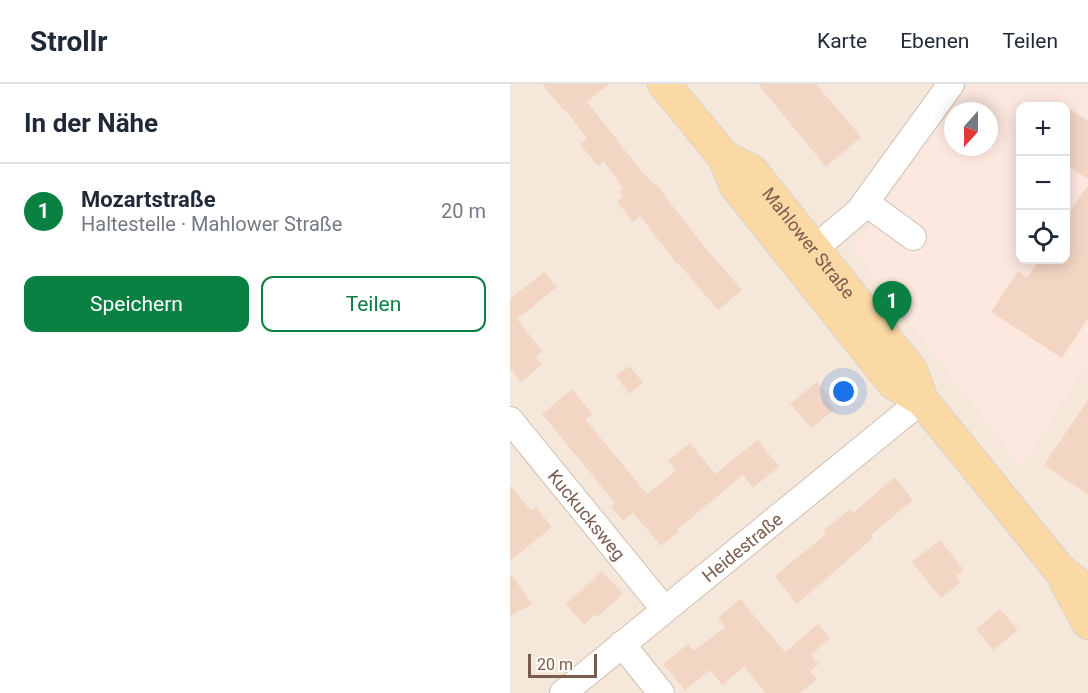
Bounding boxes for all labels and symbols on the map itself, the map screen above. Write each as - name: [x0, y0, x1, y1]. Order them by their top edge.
- north arrow: [944, 102, 998, 156]
- street label: Mahlower Straße: [759, 183, 860, 302]
- pin: 1: [872, 282, 911, 331]
- your location: [829, 377, 858, 406]
- street label: Kuckucksweg: [544, 465, 630, 564]
- street label: Heidestraße: [698, 508, 786, 586]
- scale bar: [528, 651, 597, 678]

